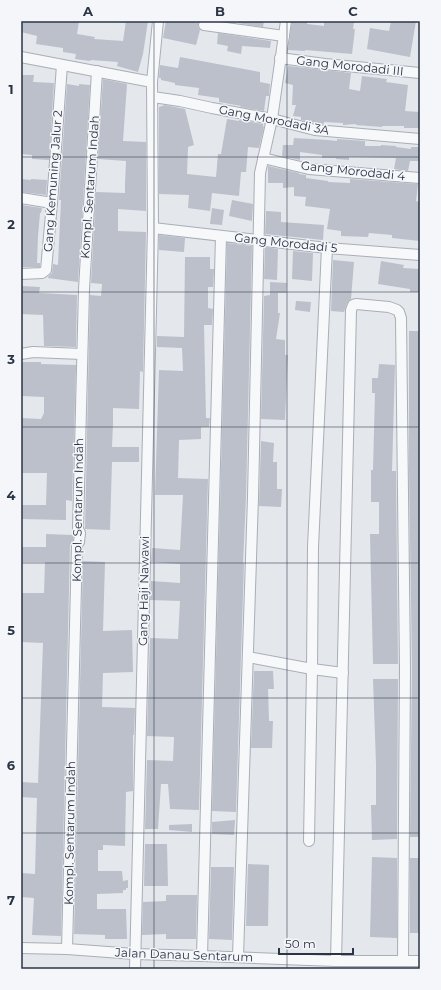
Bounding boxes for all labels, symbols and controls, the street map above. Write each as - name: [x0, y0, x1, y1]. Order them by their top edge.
- text: A: [82, 3, 94, 19]
- text: B: [215, 3, 225, 19]
- text: C: [348, 3, 358, 19]
- street label: Gang Morodadi III: [296, 52, 404, 79]
- text: 1: [8, 81, 14, 97]
- street label: Gang Morodadi 3A: [218, 101, 331, 138]
- street label: Gang Kemuning Jalur 2: [40, 109, 65, 252]
- street label: Kompl. Sentarum Indah: [77, 115, 102, 259]
- street label: Gang Morodadi 4: [300, 158, 406, 183]
- text: 2: [7, 216, 15, 232]
- street label: Gang Morodadi 5: [234, 230, 339, 255]
- text: 3: [6, 351, 15, 367]
- street label: Kompl. Sentarum Indah: [69, 438, 86, 582]
- text: 4: [7, 487, 16, 503]
- street label: Gang Haji Nawawi: [135, 536, 152, 646]
- text: 5: [7, 622, 15, 638]
- text: 6: [7, 757, 16, 773]
- street label: Kompl. Sentarum Indah: [61, 761, 78, 905]
- text: 7: [7, 892, 15, 908]
- scale bar: [279, 930, 353, 956]
- text: 50 m: [285, 936, 316, 951]
- street label: Jalan Danau Sentarum: [114, 945, 253, 964]

